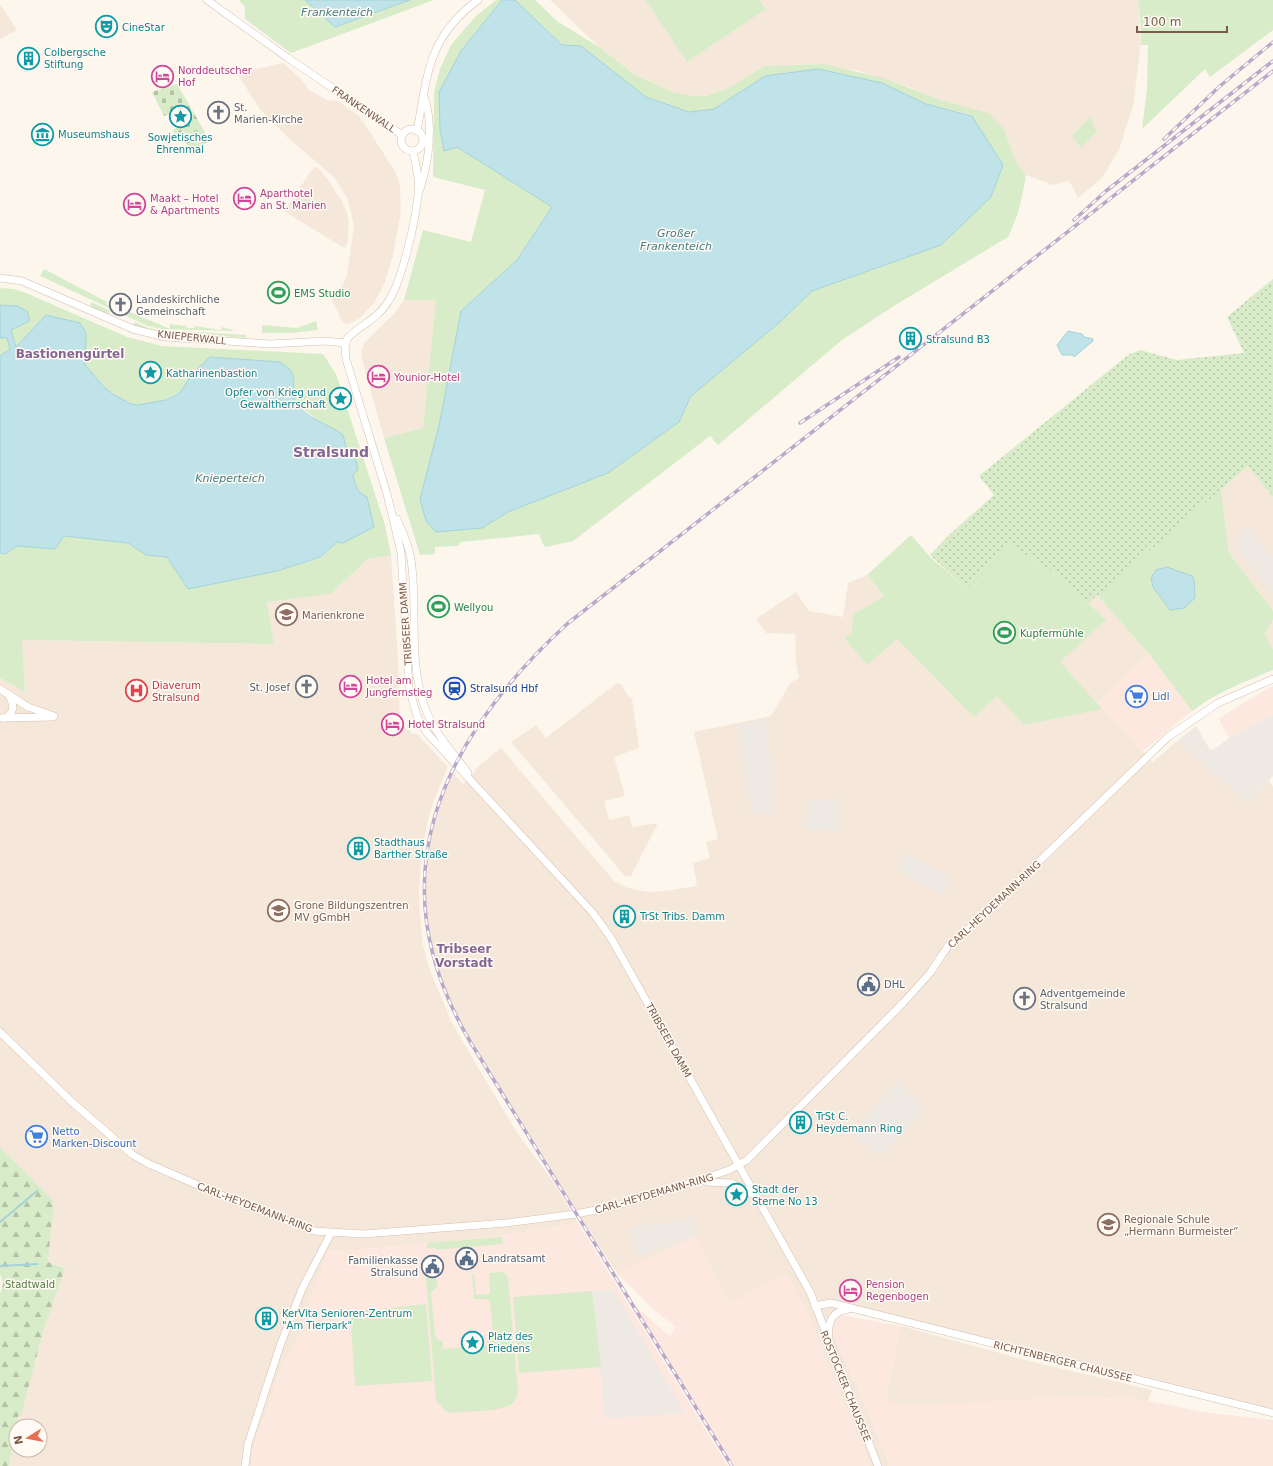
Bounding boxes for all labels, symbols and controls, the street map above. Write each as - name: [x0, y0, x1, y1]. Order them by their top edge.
- water label: Frankenteich: [301, 6, 373, 19]
- scale bar: [1137, 8, 1227, 34]
- theatre icon: CineStar: [93, 14, 119, 40]
- text: 100 m: [1143, 15, 1181, 29]
- place label: CineStar: [122, 22, 166, 33]
- building icon: Colbergsche Stiftung: [16, 45, 42, 71]
- place label: Colbergsche Stiftung: [44, 47, 106, 70]
- hotel icon: Norddeutscher Hof: [149, 63, 175, 89]
- place label: Norddeutscher Hof: [178, 65, 253, 88]
- street label: FRANKENWALL: [330, 84, 398, 135]
- church icon: St. Marien-Kirche: [205, 100, 231, 126]
- place label: St. Marien-Kirche: [234, 102, 303, 125]
- place icon: Sowjetisches Ehrenmal: [167, 104, 193, 130]
- museum icon: Museumshaus: [29, 121, 55, 147]
- place label: Museumshaus: [58, 129, 130, 140]
- place label: Sowjetisches Ehrenmal: [148, 132, 212, 155]
- hotel icon: Aparthotel an St. Marien: [232, 186, 258, 212]
- place label: Aparthotel an St. Marien: [260, 188, 326, 211]
- hotel icon: Maakt – Hotel & Apartments: [122, 191, 148, 217]
- place label: Maakt – Hotel & Apartments: [150, 193, 220, 216]
- water label: Großer Frankenteich: [640, 227, 712, 253]
- sports icon: EMS Studio: [265, 280, 291, 306]
- place label: EMS Studio: [294, 288, 350, 299]
- church icon: Landeskirchliche Gemeinschaft: [108, 292, 134, 318]
- place label: Landeskirchliche Gemeinschaft: [136, 294, 220, 317]
- building icon: Stralsund B3: [898, 326, 924, 352]
- street label: KNIEPERWALL: [157, 328, 228, 347]
- place label: Stralsund B3: [926, 334, 990, 345]
- district label: Bastionengürtel: [16, 347, 124, 361]
- place icon: Katharinenbastion: [137, 360, 163, 386]
- hotel icon: Younior-Hotel: [366, 364, 392, 390]
- place label: Katharinenbastion: [166, 368, 257, 379]
- place label: Younior-Hotel: [393, 372, 460, 383]
- place icon: Opfer von Krieg und Gewaltherrschaft: [328, 385, 354, 411]
- place label: Opfer von Krieg und Gewaltherrschaft: [225, 387, 326, 410]
- district label: Stralsund: [293, 444, 369, 460]
- water label: Knieperteich: [195, 472, 265, 485]
- street label: TRIBSEER DAMM: [397, 582, 414, 667]
- sports icon: Wellyou: [426, 594, 452, 620]
- school or university icon: Marienkrone: [274, 602, 300, 628]
- place label: Wellyou: [454, 602, 493, 613]
- place label: Marienkrone: [302, 610, 364, 621]
- sports icon: Kupfermühle: [992, 620, 1018, 646]
- place label: Kupfermühle: [1020, 628, 1084, 639]
- hotel icon: Hotel am Jungfernstieg: [338, 673, 364, 699]
- church icon: St. Josef: [293, 674, 319, 700]
- place label: Hotel am Jungfernstieg: [365, 675, 432, 698]
- station icon: Stralsund Hbf: [442, 675, 468, 701]
- hospital icon: Diaverum Stralsund: [123, 678, 149, 704]
- place label: Diaverum Stralsund: [152, 680, 201, 703]
- place label: St. Josef: [249, 682, 290, 693]
- place label: Stralsund Hbf: [470, 683, 539, 694]
- supermarket icon: Lidl: [1123, 683, 1149, 709]
- place label: Lidl: [1152, 691, 1169, 702]
- hotel icon: Hotel Stralsund: [379, 711, 405, 737]
- place label: Hotel Stralsund: [408, 719, 485, 730]
- building icon: Stadthaus Barther Straße: [346, 835, 372, 861]
- place label: Stadthaus Barther Straße: [374, 837, 448, 860]
- street label: CARL-HEYDEMANN-RING: [946, 858, 1043, 950]
- school or university icon: Grone Bildungszentren MV gGmbH: [266, 898, 292, 924]
- place label: Grone Bildungszentren MV gGmbH: [294, 900, 408, 923]
- building icon: TrSt Tribs. Damm: [612, 903, 638, 929]
- place label: TrSt Tribs. Damm: [639, 911, 725, 922]
- district label: Tribseer Vorstadt: [435, 942, 493, 970]
- public building icon: DHL: [856, 971, 882, 997]
- place label: DHL: [884, 979, 905, 990]
- church icon: Adventgemeinde Stralsund: [1012, 986, 1038, 1012]
- place label: Adventgemeinde Stralsund: [1040, 988, 1125, 1011]
- street label: TRIBSEER DAMM: [643, 1000, 694, 1079]
- building icon: TrSt C. Heydemann Ring: [787, 1109, 813, 1135]
- place label: TrSt C. Heydemann Ring: [815, 1111, 902, 1134]
- supermarket icon: Netto Marken-Discount: [24, 1124, 50, 1150]
- place label: Netto Marken-Discount: [52, 1126, 136, 1149]
- street label: CARL-HEYDEMANN-RING: [594, 1171, 715, 1216]
- street label: CARL-HEYDEMANN-RING: [195, 1180, 314, 1235]
- place icon: Stadt der Sterne No 13: [724, 1182, 750, 1208]
- place label: Stadt der Sterne No 13: [752, 1184, 818, 1207]
- school or university icon: Regionale Schule „Hermann Burmeister“: [1096, 1212, 1122, 1238]
- place label: Regionale Schule „Hermann Burmeister“: [1124, 1214, 1239, 1237]
- public building icon: Landratsamt: [453, 1245, 479, 1271]
- public building icon: Familienkasse Stralsund: [420, 1253, 446, 1279]
- place label: Landratsamt: [482, 1253, 546, 1264]
- place label: Familienkasse Stralsund: [348, 1255, 418, 1278]
- hotel icon: Pension Regenbogen: [837, 1277, 863, 1303]
- park label: Stadtwald: [5, 1279, 55, 1290]
- place label: Pension Regenbogen: [866, 1279, 929, 1302]
- building icon: KerVita Senioren-Zentrum "Am Tierpark": [254, 1306, 280, 1332]
- place label: KerVita Senioren-Zentrum "Am Tierpark": [282, 1308, 412, 1331]
- place icon: Platz des Friedens: [459, 1329, 485, 1355]
- street label: ROSTOCKER CHAUSSEE: [818, 1329, 873, 1443]
- place label: Platz des Friedens: [488, 1331, 533, 1354]
- street label: RICHTENBERGER CHAUSSEE: [992, 1339, 1133, 1384]
- north arrow: [8, 1418, 48, 1458]
- text: N: [11, 1434, 26, 1446]

